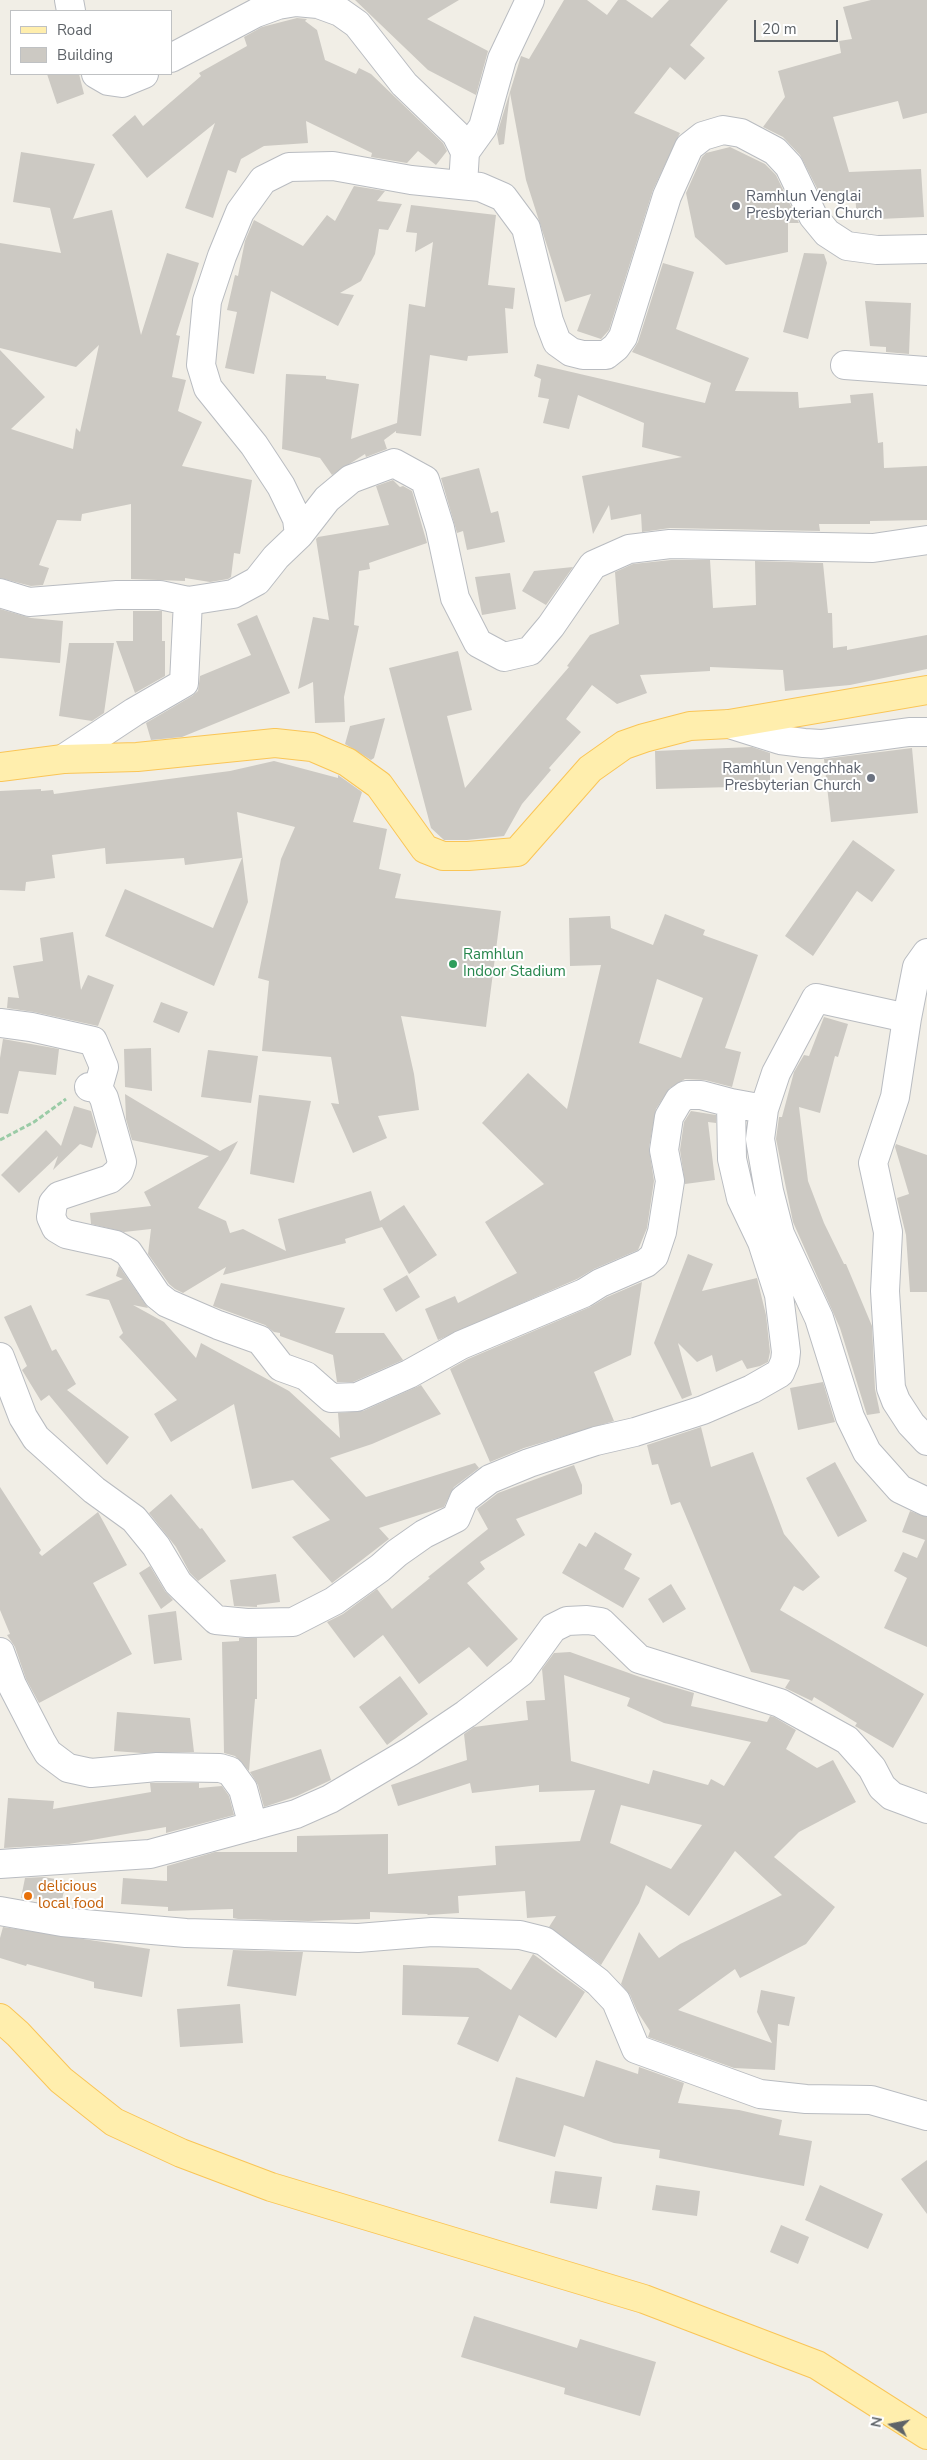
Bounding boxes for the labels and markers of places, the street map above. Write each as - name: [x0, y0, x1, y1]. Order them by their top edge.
- place label: Ramhlun Venglai Presbyterian Church: [746, 188, 882, 223]
- marker: Ramhlun Venglai Presbyterian Church: [730, 200, 742, 212]
- place label: Ramhlun Vengchhak Presbyterian Church: [722, 760, 861, 795]
- marker: Ramhlun Vengchhak Presbyterian Church: [865, 772, 877, 784]
- place label: Ramhlun Indoor Stadium: [463, 946, 566, 981]
- marker: Ramhlun Indoor Stadium: [447, 958, 459, 970]
- place label: delicious local food: [38, 1878, 104, 1913]
- marker: delicious local food: [22, 1890, 34, 1902]

